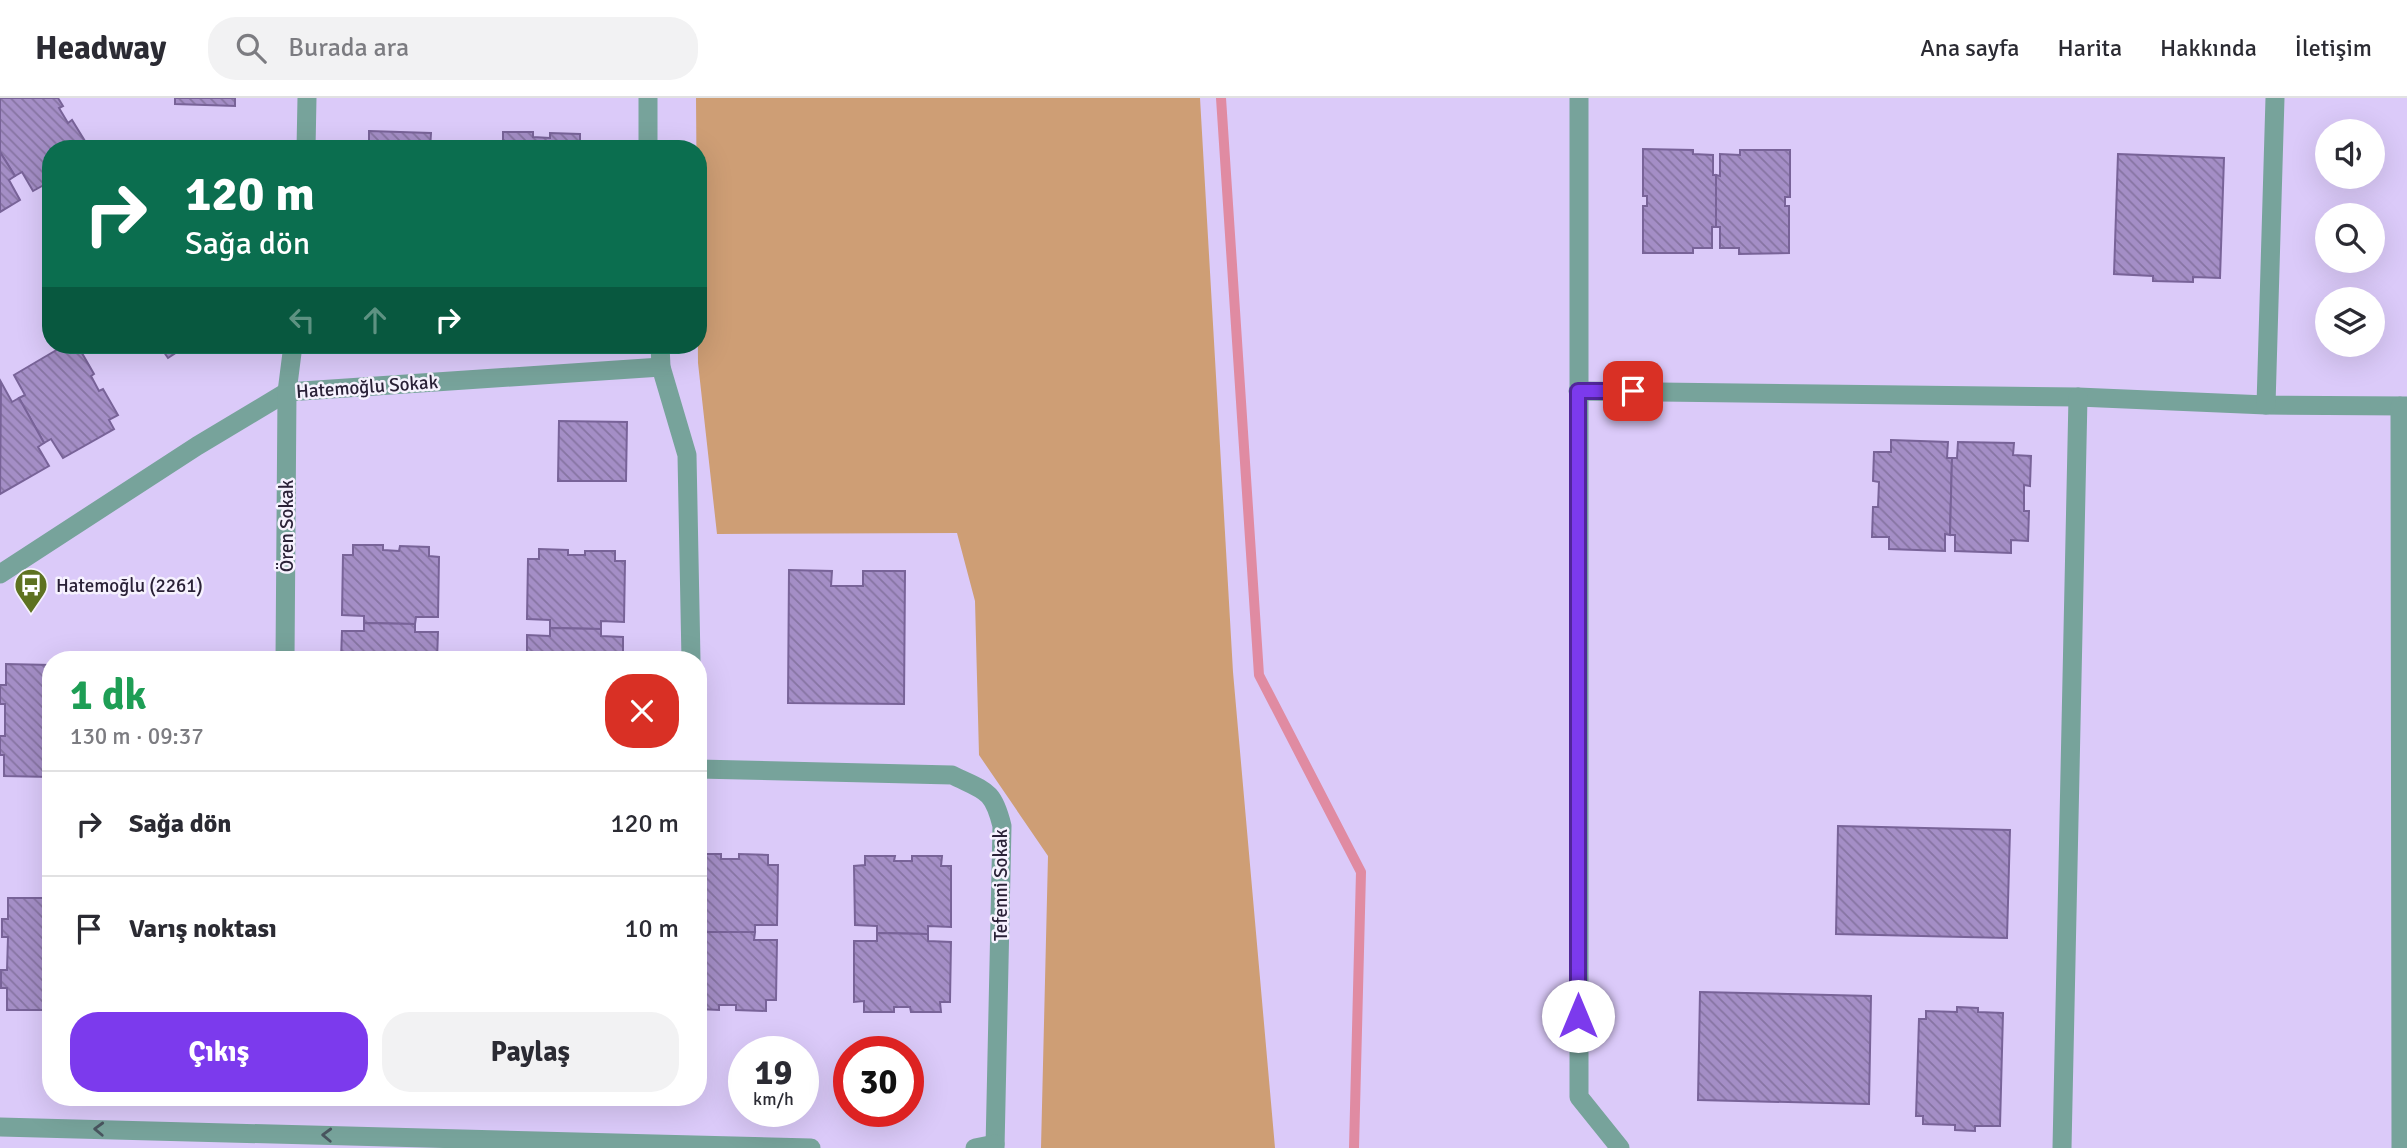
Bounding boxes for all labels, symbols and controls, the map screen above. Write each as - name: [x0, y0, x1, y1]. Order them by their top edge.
- search box: [208, 17, 698, 80]
- text: Headway: [35, 28, 166, 69]
- icon: search: [232, 29, 270, 67]
- text: Burada ara: [288, 32, 409, 64]
- text: Ana sayfa: [1920, 33, 2020, 63]
- text: Harita: [2058, 33, 2122, 63]
- text: Hakkında: [2160, 33, 2257, 63]
- text: İletişim: [2295, 33, 2372, 63]
- map controls: [2315, 119, 2385, 357]
- button: sound: [2315, 119, 2385, 189]
- text: 120 m: [185, 164, 315, 224]
- icon: right: [70, 168, 161, 259]
- button: search: [2315, 203, 2385, 273]
- text: Sağa dön: [185, 224, 310, 263]
- button: layers: [2315, 287, 2385, 357]
- icon: left: [283, 301, 321, 339]
- icon: ahead: [356, 301, 394, 339]
- icon: right: [429, 301, 467, 339]
- pin: [1603, 361, 1663, 421]
- street label: Hatemoğlu Sokak: [295, 370, 439, 404]
- icon: arrive: [1614, 372, 1652, 410]
- street label: Ören Sokak: [275, 479, 299, 572]
- bus stop icon: Hatemoğlu (2261): [12, 566, 50, 615]
- place label: Hatemoğlu (2261): [56, 574, 203, 598]
- text: 1 dk: [70, 670, 147, 721]
- button: close: [605, 674, 679, 748]
- text: 130 m · 09:37: [70, 722, 204, 751]
- icon: right: [70, 805, 108, 843]
- text: Sağa dön: [129, 808, 232, 840]
- text: 120 m: [610, 808, 679, 840]
- street label: Tefenni Sokak: [989, 828, 1013, 941]
- icon: arrive: [70, 910, 108, 948]
- text: Varış noktası: [129, 913, 277, 945]
- text: 10 m: [624, 913, 679, 945]
- position arrow: [1541, 979, 1615, 1053]
- button: Çıkış: [70, 1012, 368, 1092]
- button: Paylaş: [382, 1012, 679, 1092]
- speed limit sign: 30: [833, 1036, 924, 1127]
- text: 19: [755, 1051, 792, 1094]
- text: km/h: [753, 1088, 794, 1110]
- one-way arrow: [94, 1122, 105, 1137]
- one-way arrow: [321, 1128, 332, 1143]

